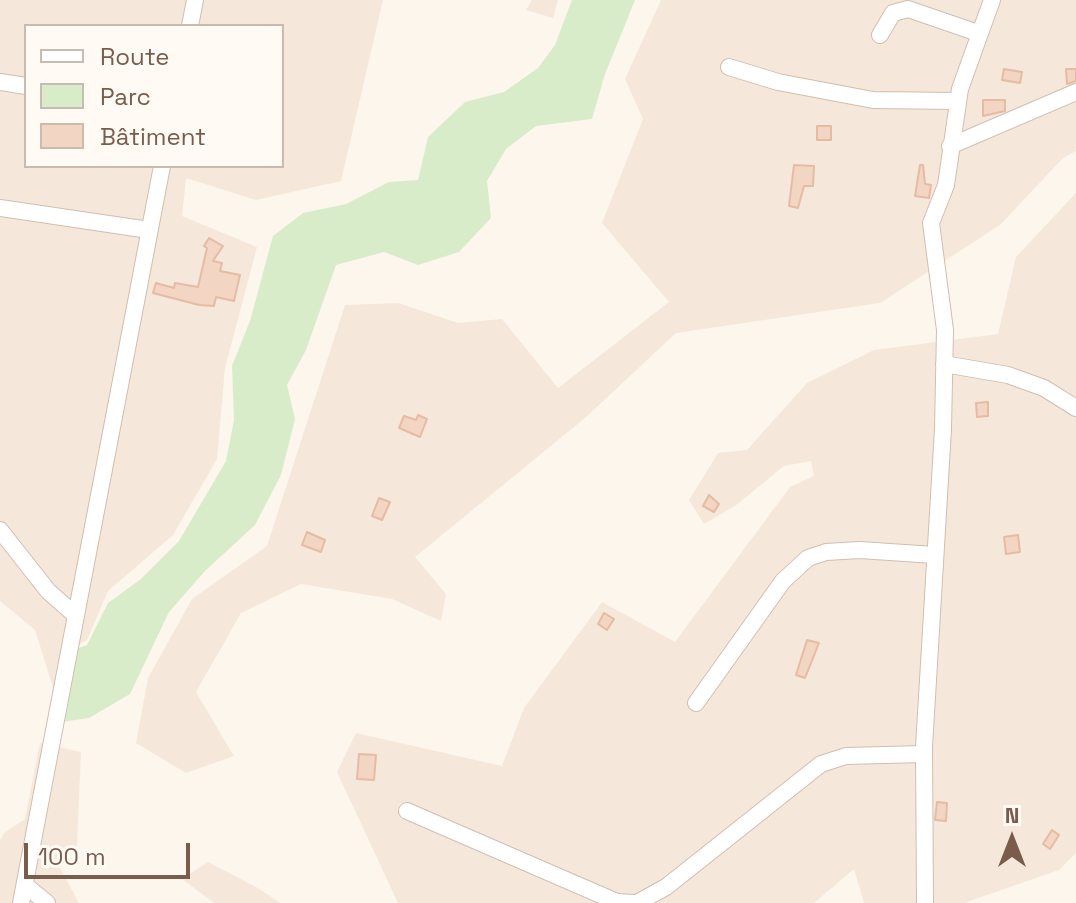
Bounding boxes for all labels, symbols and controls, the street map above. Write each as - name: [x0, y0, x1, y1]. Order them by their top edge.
- legend: [24, 24, 284, 168]
- text: Route: [100, 41, 169, 72]
- text: Parc: [100, 81, 151, 112]
- text: Bâtiment: [100, 121, 206, 152]
- north arrow: [972, 799, 1052, 879]
- text: N: [1005, 801, 1019, 829]
- scale bar: [28, 827, 194, 877]
- text: 100 m: [38, 841, 106, 872]

